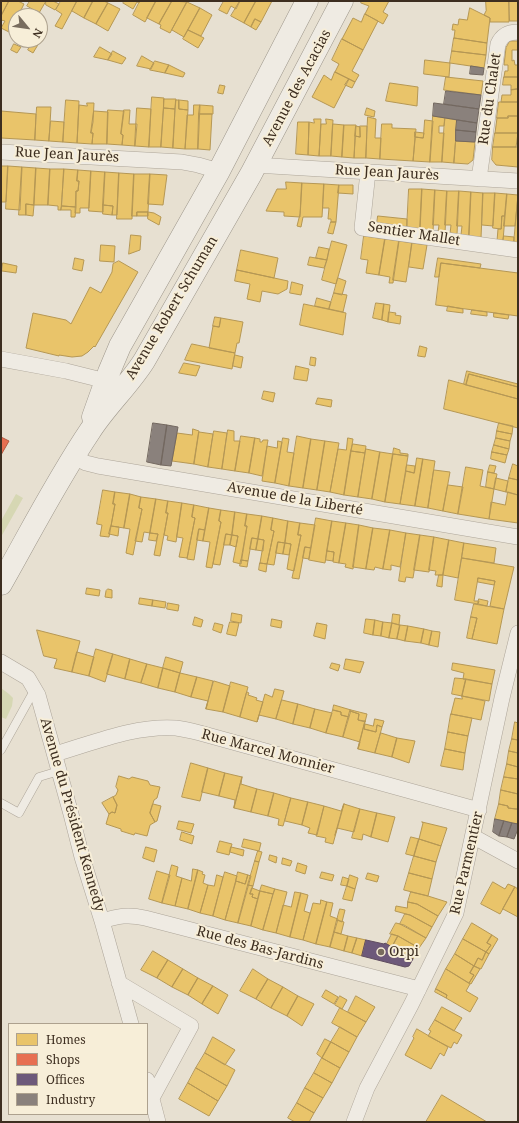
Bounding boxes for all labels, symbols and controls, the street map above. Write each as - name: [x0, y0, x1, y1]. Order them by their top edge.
- north arrow: [8, 8, 48, 48]
- text: N: [29, 26, 47, 41]
- street label: Avenue des Acacias: [259, 27, 335, 149]
- street label: Rue du Chalet: [475, 52, 505, 146]
- street label: Rue Jean Jaurès: [14, 144, 120, 166]
- street label: Rue Jean Jaurès: [334, 162, 440, 184]
- street label: Sentier Mallet: [367, 218, 461, 250]
- street label: Avenue Robert Schuman: [122, 233, 222, 383]
- street label: Avenue de la Liberté: [226, 479, 364, 519]
- street label: Avenue du Président Kennedy: [36, 716, 108, 914]
- street label: Rue Marcel Monnier: [200, 726, 336, 778]
- street label: Rue Parmentier: [447, 810, 487, 916]
- street label: Rue des Bas-Jardins: [195, 923, 325, 973]
- place label: Orpi: [389, 944, 419, 960]
- marker: Orpi: [376, 947, 386, 957]
- legend: [8, 1023, 148, 1115]
- text: Homes: [46, 1031, 86, 1048]
- text: Shops: [46, 1051, 80, 1068]
- text: Offices: [46, 1071, 85, 1088]
- text: Industry: [46, 1091, 95, 1108]

